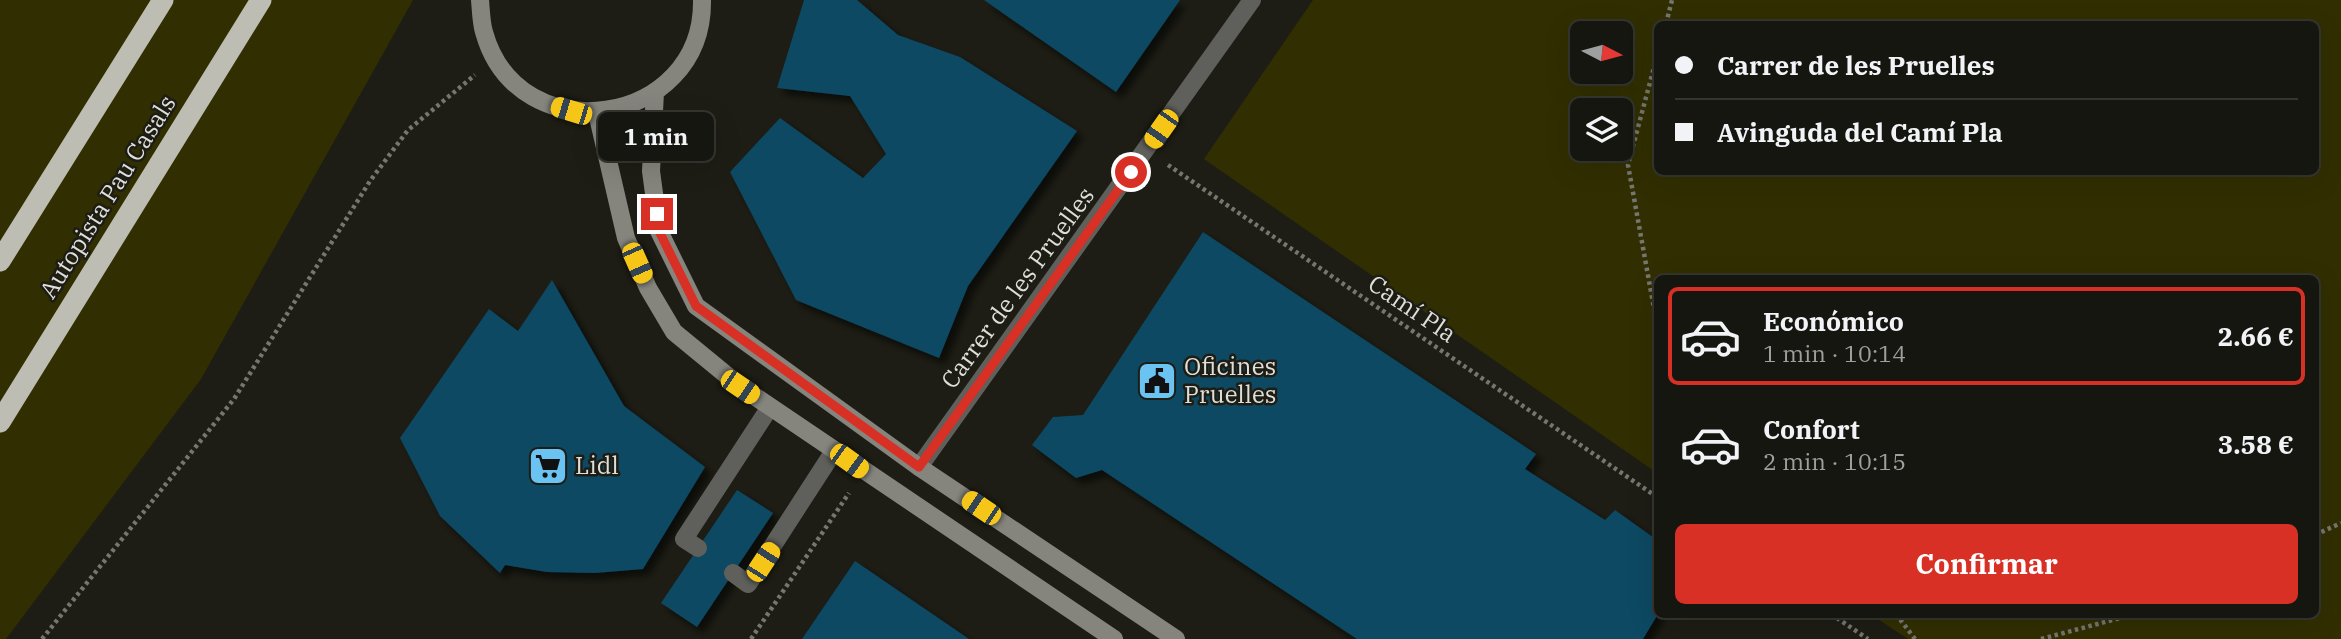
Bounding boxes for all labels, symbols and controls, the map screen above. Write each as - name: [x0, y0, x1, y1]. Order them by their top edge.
- north arrow: [1570, 21, 1633, 84]
- map controls: [1570, 21, 1633, 161]
- text: Carrer de les Pruelles: [1717, 48, 1995, 82]
- street label: Autopista Pau Casals: [32, 89, 183, 304]
- car: [548, 95, 595, 127]
- button: layers: [1570, 98, 1633, 161]
- car: [1141, 106, 1182, 152]
- callout: 1 min: [599, 113, 715, 162]
- text: Avinguda del Camí Pla: [1717, 115, 2003, 149]
- text: 1 min: [624, 121, 688, 151]
- route start: [1115, 156, 1147, 188]
- street label: Carrer de les Pruelles: [933, 180, 1101, 395]
- route end: [641, 198, 673, 230]
- car: [619, 240, 656, 286]
- street label: Camí Pla: [1362, 267, 1463, 349]
- text: Económico: [1763, 304, 1904, 338]
- icon: car: [1679, 305, 1742, 368]
- text: 2.66 €: [2218, 319, 2294, 353]
- text: 1 min · 10:14: [1763, 338, 1906, 368]
- place label: Oficines Pruelles: [1184, 350, 1277, 410]
- public building icon: Oficines Pruelles: [1136, 360, 1178, 402]
- car: [717, 367, 764, 407]
- text: Confort: [1763, 412, 1860, 446]
- icon: car: [1679, 413, 1742, 476]
- text: 3.58 €: [2218, 427, 2294, 461]
- car: [826, 440, 873, 482]
- supermarket icon: Lidl: [527, 445, 569, 487]
- text: 2 min · 10:15: [1763, 446, 1906, 476]
- place label: Lidl: [575, 449, 619, 481]
- car: [958, 488, 1005, 528]
- button: Confirmar: [1675, 524, 2298, 604]
- car: [743, 539, 784, 585]

